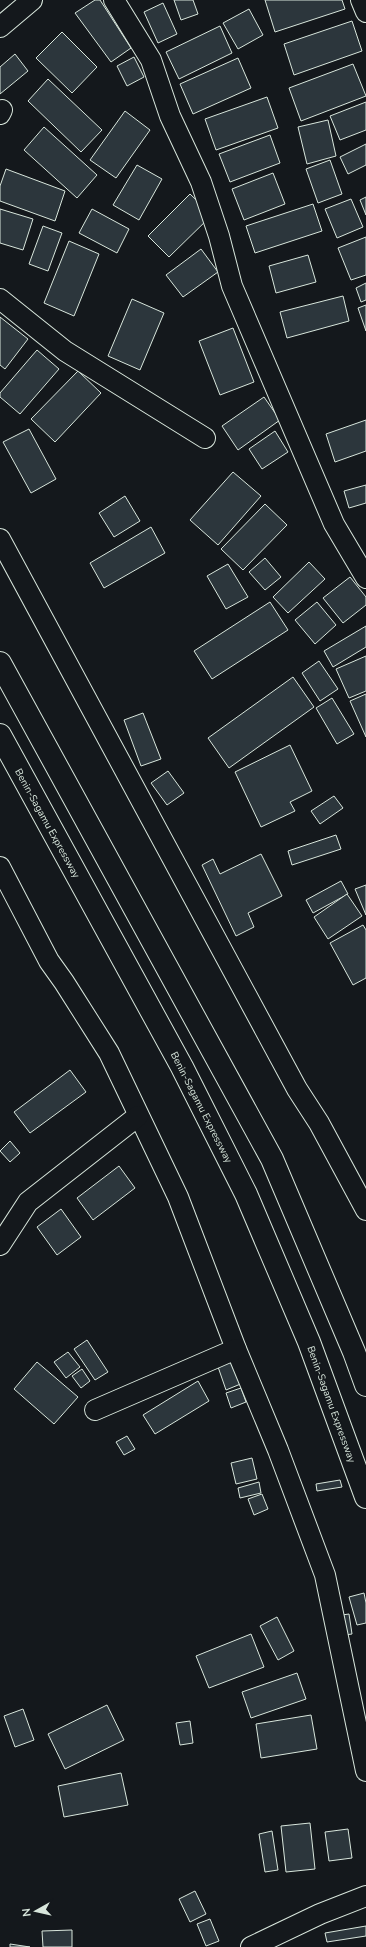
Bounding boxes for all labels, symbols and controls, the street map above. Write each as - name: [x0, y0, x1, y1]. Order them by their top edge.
- street label: Benin-Sagamu Expressway: [11, 766, 84, 881]
- street label: Benin-Sagamu Expressway: [167, 1049, 236, 1166]
- street label: Benin-Sagamu Expressway: [303, 1344, 359, 1465]
- north arrow: [16, 1891, 56, 1931]
- text: N: [19, 1907, 35, 1917]

